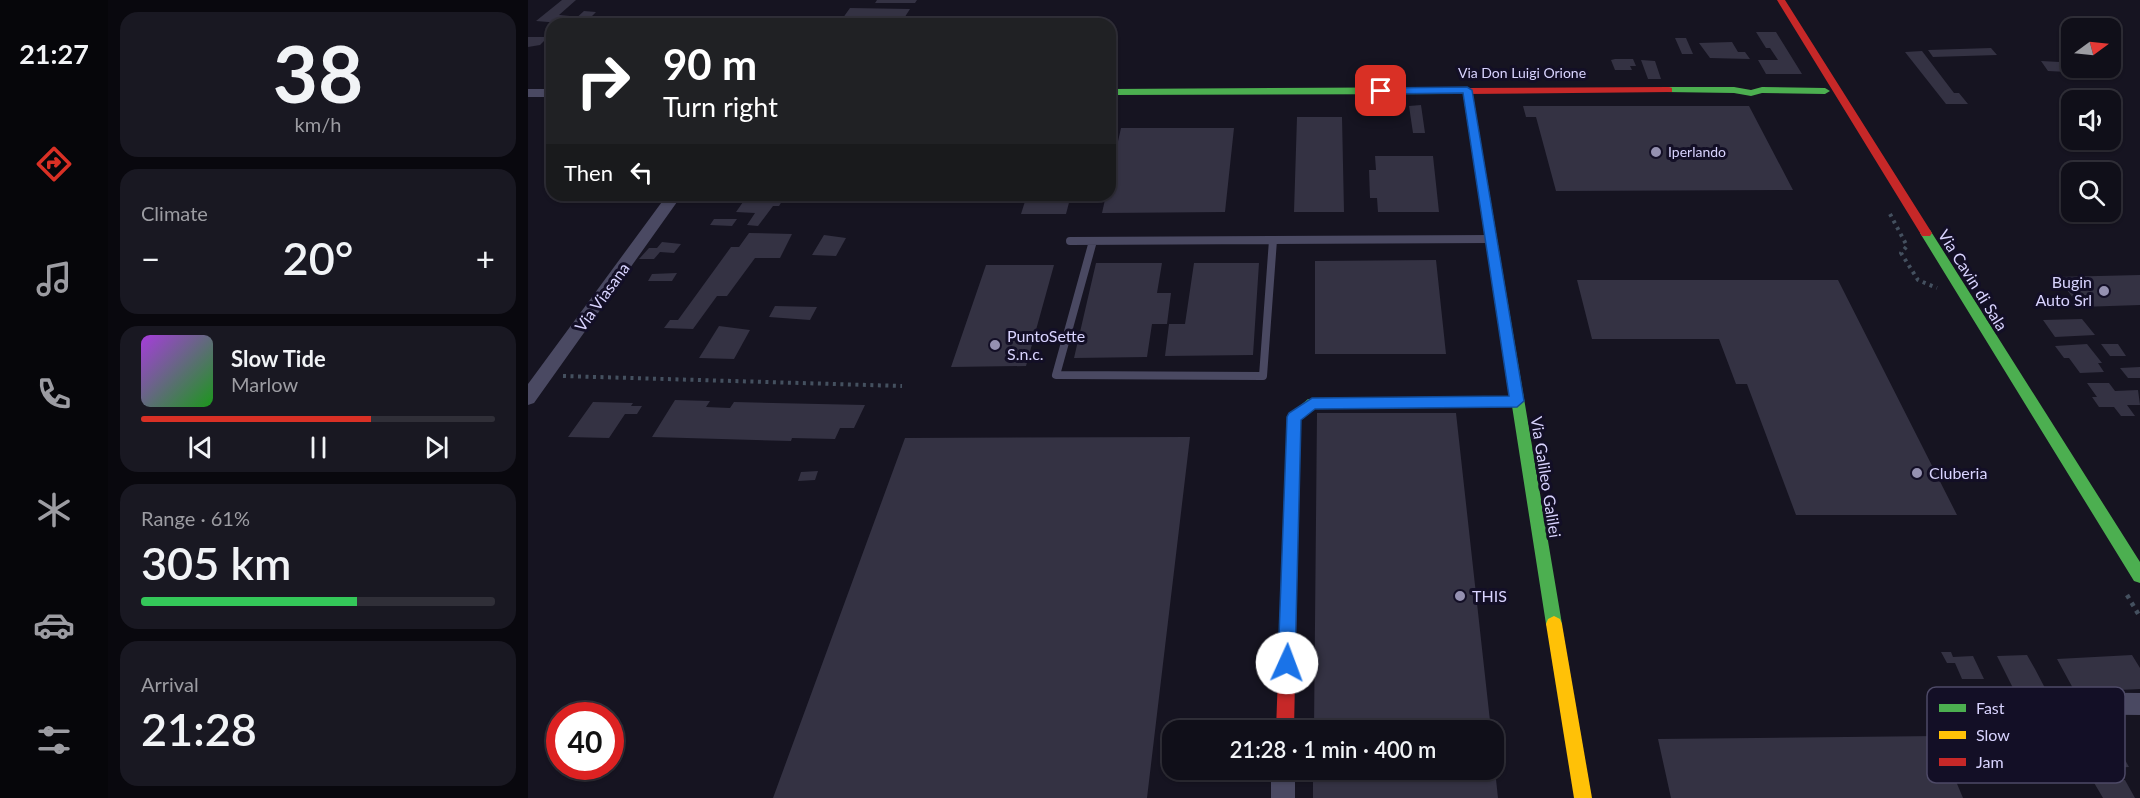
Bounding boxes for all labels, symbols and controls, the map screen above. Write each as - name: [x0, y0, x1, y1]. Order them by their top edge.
- north arrow: [2061, 18, 2121, 78]
- map controls: [2061, 18, 2121, 222]
- text: 38: [273, 26, 363, 120]
- text: 21:27: [19, 37, 89, 70]
- text: 90 m: [663, 39, 757, 89]
- icon: right: [564, 42, 642, 120]
- street label: Via Don Luigi Orione: [1458, 64, 1586, 81]
- pin: [1355, 65, 1406, 116]
- icon: arrive: [1364, 74, 1397, 107]
- text: Turn right: [663, 90, 778, 123]
- button: sound: [2061, 90, 2121, 150]
- text: km/h: [295, 112, 341, 136]
- icon: directions: [33, 143, 75, 185]
- place label: Iperlando: [1668, 143, 1726, 160]
- marker: Iperlando: [1649, 145, 1663, 159]
- icon: left: [625, 156, 658, 189]
- text: Then: [564, 159, 613, 186]
- button: search: [2061, 162, 2121, 222]
- text: Climate: [141, 201, 208, 225]
- street label: Via Cavin di Sala: [1935, 226, 2012, 334]
- text: 20°: [283, 231, 353, 285]
- text: −: [141, 238, 160, 278]
- text: +: [476, 238, 495, 278]
- icon: music: [33, 258, 75, 300]
- street label: Via Viasana: [570, 259, 633, 335]
- place label: Bugin Auto Srl: [2035, 272, 2092, 309]
- marker: Bugin Auto Srl: [2097, 284, 2111, 298]
- place label: PuntoSette S.n.c.: [1007, 326, 1085, 363]
- marker: PuntoSette S.n.c.: [988, 338, 1002, 352]
- text: Slow Tide: [231, 345, 326, 372]
- text: Marlow: [231, 372, 298, 396]
- icon: phone: [33, 373, 75, 415]
- street label: Via Galileo Galilei: [1528, 415, 1565, 539]
- icon: previous: [184, 431, 217, 464]
- icon: pause: [302, 431, 335, 464]
- icon: next: [420, 431, 453, 464]
- place label: Cluberia: [1929, 463, 1987, 482]
- marker: Cluberia: [1910, 466, 1924, 480]
- icon: climate: [33, 489, 75, 531]
- text: Range · 61%: [141, 506, 250, 530]
- text: 305 km: [141, 536, 291, 590]
- place label: THIS: [1472, 586, 1507, 605]
- marker: THIS: [1453, 589, 1467, 603]
- icon: car: [33, 604, 75, 646]
- position arrow: [1255, 631, 1319, 695]
- text: Arrival: [141, 672, 199, 696]
- legend: [1927, 687, 2125, 783]
- text: Fast: [1976, 698, 2005, 717]
- text: 21:28: [141, 702, 257, 756]
- speed limit sign: 40: [546, 702, 624, 780]
- icon: filters: [33, 719, 75, 761]
- text: Slow: [1976, 725, 2010, 744]
- text: 21:28 · 1 min · 400 m: [1230, 736, 1436, 763]
- text: Jam: [1976, 752, 2004, 771]

